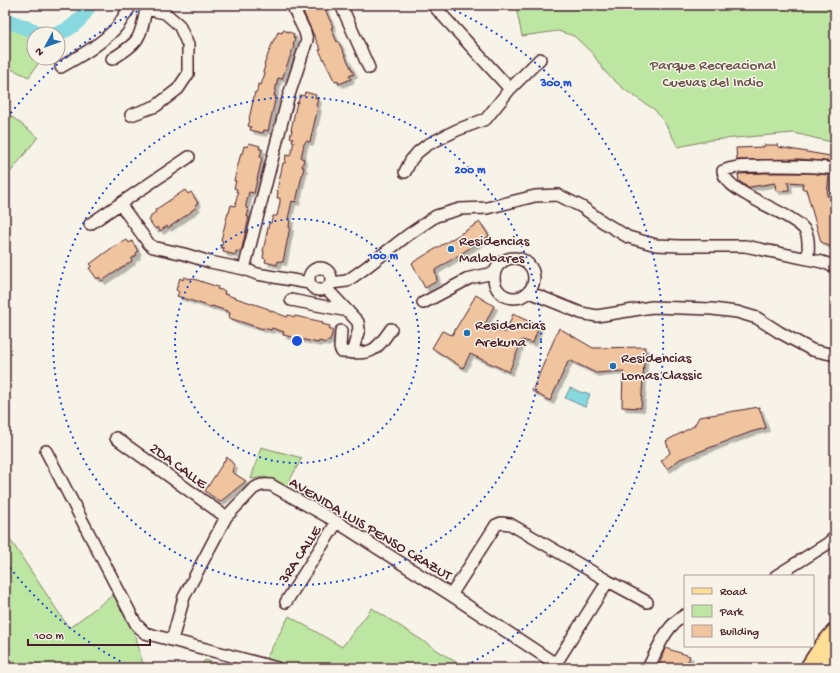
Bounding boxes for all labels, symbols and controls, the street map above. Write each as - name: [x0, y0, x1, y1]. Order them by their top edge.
- north arrow: [26, 26, 66, 66]
- text: N: [33, 45, 47, 58]
- park label: Parque Recreacional Cuevas del Indio: [649, 57, 776, 92]
- text: 300 m: [539, 77, 572, 91]
- text: 200 m: [455, 164, 486, 178]
- place label: Residencias Malabares: [459, 233, 530, 268]
- marker: Residencias Malabares: [446, 244, 456, 254]
- text: 100 m: [367, 250, 398, 264]
- place label: Residencias Arekuna: [475, 317, 546, 352]
- marker: Residencias Arekuna: [462, 328, 472, 338]
- centre of rings: [290, 334, 304, 348]
- place label: Residencias Lomas Classic: [621, 350, 702, 385]
- marker: Residencias Lomas Classic: [608, 361, 618, 371]
- street label: 2DA CALLE: [145, 440, 211, 494]
- street label: AVENIDA LUIS PENSO CRAZUT: [285, 474, 455, 586]
- street label: 3RA CALLE: [275, 522, 326, 588]
- legend: [684, 575, 814, 647]
- text: Road: [720, 586, 747, 600]
- text: Park: [719, 606, 745, 620]
- scale bar: [28, 621, 150, 647]
- text: Building: [719, 626, 759, 640]
- text: 100 m: [33, 630, 64, 644]

